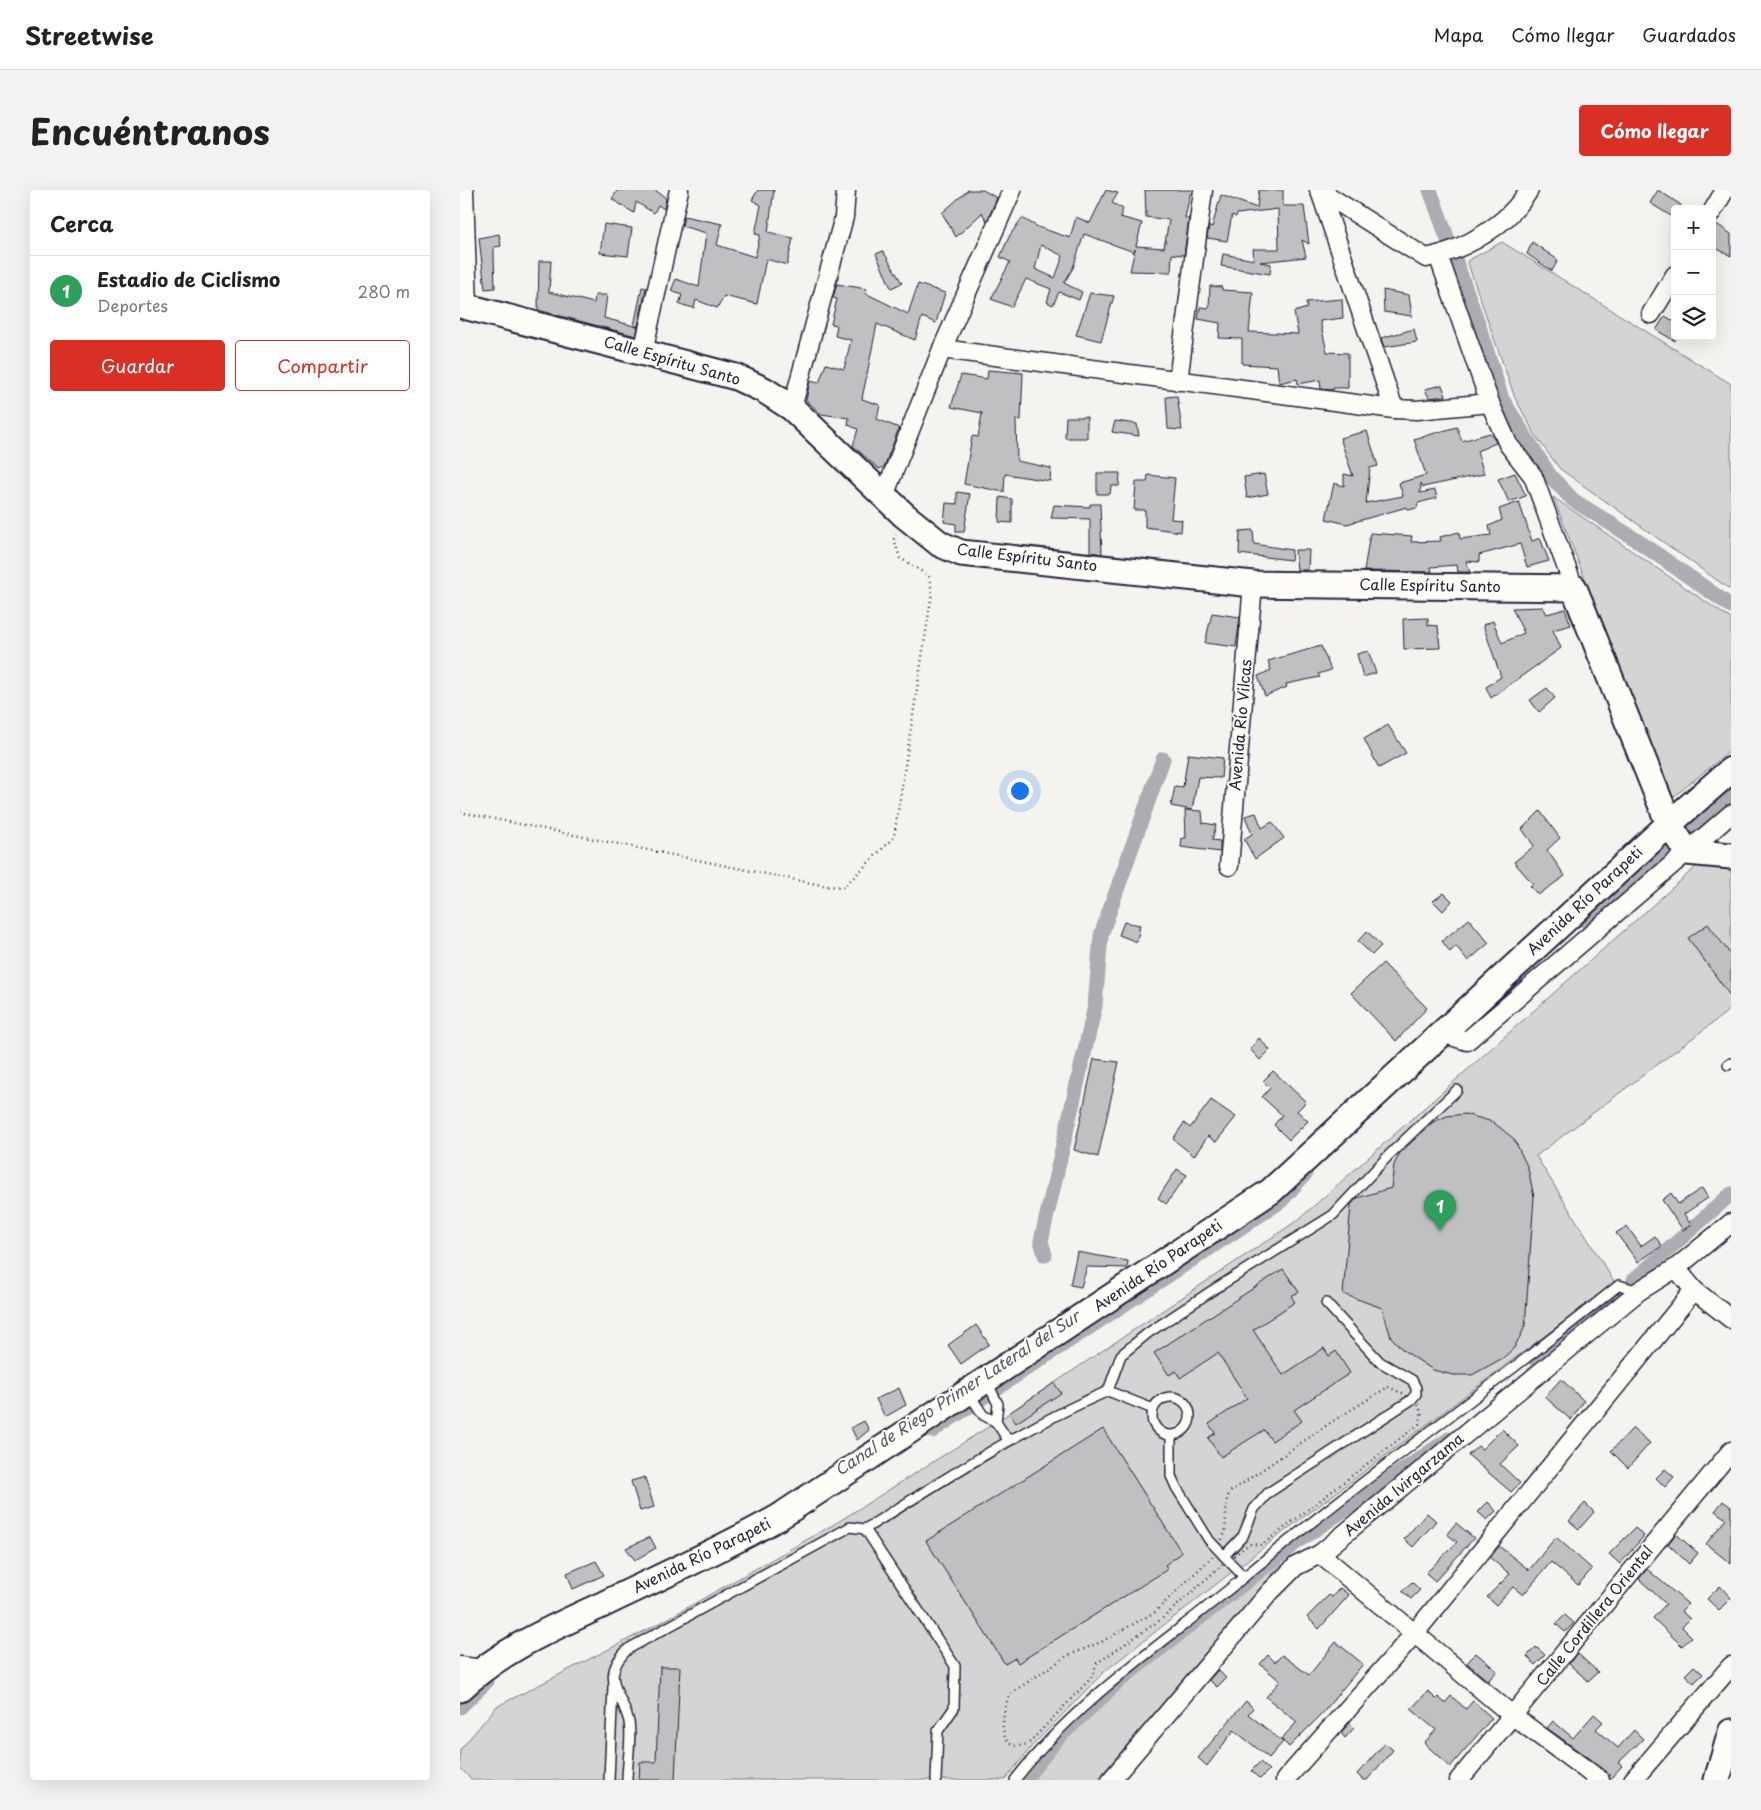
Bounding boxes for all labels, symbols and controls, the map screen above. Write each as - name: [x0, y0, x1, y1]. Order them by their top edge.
- text: Streetwise: [25, 17, 154, 53]
- text: Mapa: [1434, 21, 1483, 48]
- text: Cómo llegar: [1511, 21, 1614, 48]
- text: Guardados: [1642, 21, 1736, 48]
- text: Encuéntranos: [30, 104, 270, 157]
- button: Cómo llegar: [1579, 105, 1731, 156]
- map controls: [1671, 205, 1716, 340]
- button: +: [1671, 205, 1716, 250]
- text: Cerca: [50, 207, 114, 239]
- button: −: [1671, 250, 1716, 295]
- text: Estadio de Ciclismo: [97, 265, 280, 293]
- text: 1: [62, 279, 70, 303]
- text: 280 m: [358, 279, 410, 303]
- text: Deportes: [97, 293, 168, 317]
- button: layers: [1671, 295, 1716, 340]
- street label: Calle Espíritu Santo: [601, 329, 744, 390]
- button: Guardar: [50, 340, 225, 391]
- button: Compartir: [235, 340, 410, 391]
- street label: Calle Espíritu Santo: [956, 536, 1099, 577]
- street label: Calle Espíritu Santo: [1359, 572, 1501, 597]
- street label: Avenida Río Vilcas: [1222, 658, 1257, 792]
- your location: [1007, 778, 1033, 804]
- street label: Avenida Río Parapeti: [1521, 840, 1647, 960]
- pin: 1: [1424, 1190, 1456, 1231]
- street label: Avenida Río Parapeti: [1088, 1213, 1226, 1316]
- water label: Canal de Riego Primer Lateral del Sur: [829, 1302, 1086, 1481]
- street label: Avenida Ivirgarzama: [1338, 1427, 1468, 1541]
- street label: Avenida Río Parapeti: [628, 1511, 774, 1598]
- street label: Calle Cordillera Oriental: [1530, 1540, 1658, 1690]

